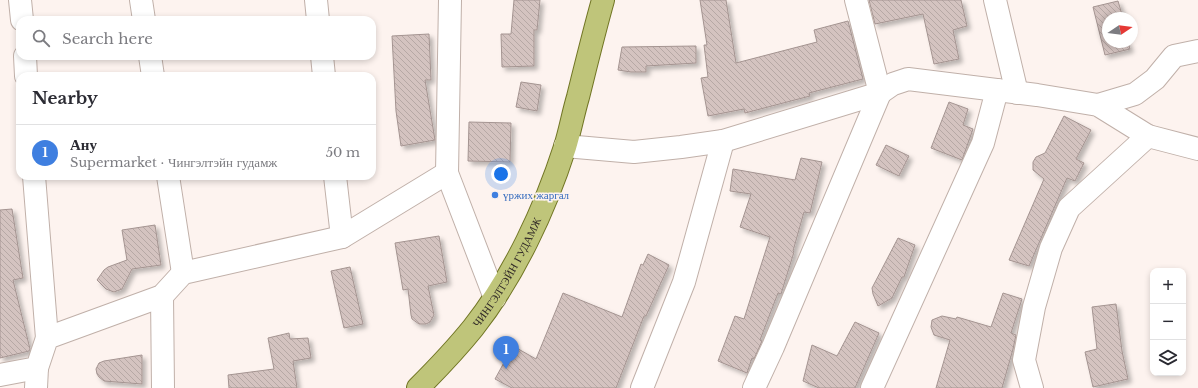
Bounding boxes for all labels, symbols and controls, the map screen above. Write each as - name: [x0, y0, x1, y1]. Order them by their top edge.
- north arrow: [1102, 12, 1138, 48]
- search box: [16, 16, 376, 60]
- icon: search: [30, 27, 52, 49]
- text: Search here: [62, 29, 153, 48]
- text: Nearby: [32, 88, 98, 109]
- text: Ану: [70, 135, 97, 154]
- text: 1: [42, 144, 48, 161]
- text: 50 m: [326, 144, 360, 161]
- text: Supermarket · Чингэлтэйн гудамж: [70, 154, 277, 171]
- your location: [491, 164, 511, 184]
- place label: үржих жаргал: [503, 188, 570, 202]
- marker: үржих жаргал: [490, 190, 500, 200]
- street label: ЧИНГЭЛТЭЙН ГУДАМЖ: [469, 215, 544, 330]
- map controls: [1150, 268, 1186, 376]
- button: +: [1150, 268, 1186, 304]
- button: −: [1150, 304, 1186, 340]
- pin: 1: [493, 336, 519, 369]
- button: layers: [1150, 340, 1186, 376]

